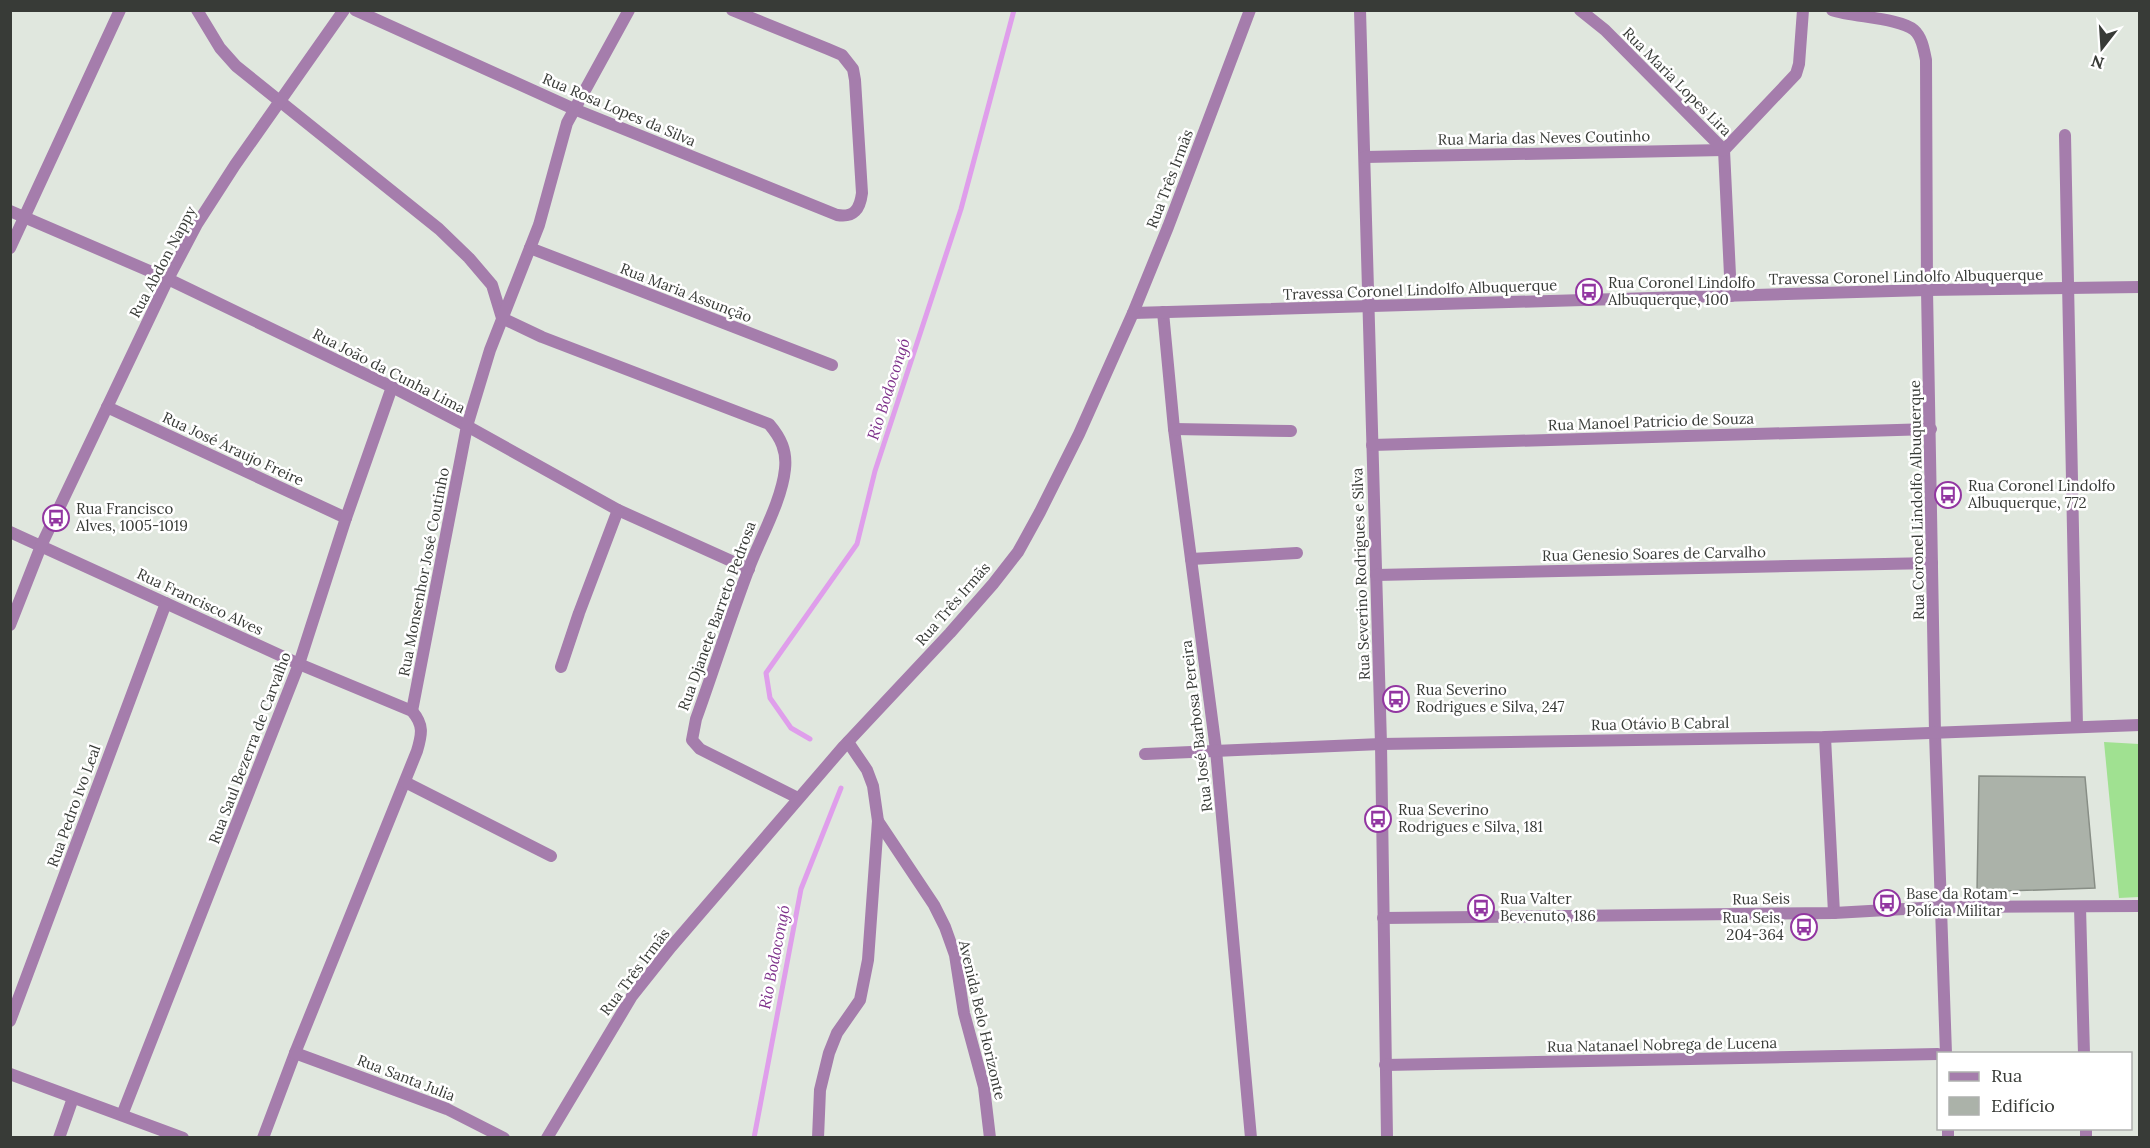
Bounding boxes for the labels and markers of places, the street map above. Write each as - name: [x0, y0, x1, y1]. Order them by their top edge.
- place label: Rua Coronel Lindolfo Albuquerque, 100: [1607, 273, 1756, 309]
- bus stop icon: Rua Coronel Lindolfo Albuquerque, 100: [1574, 277, 1604, 307]
- place label: Rua Coronel Lindolfo Albuquerque, 772: [1967, 476, 2116, 512]
- bus stop icon: Rua Coronel Lindolfo Albuquerque, 772: [1933, 480, 1963, 510]
- place label: Rua Francisco Alves, 1005-1019: [75, 499, 188, 535]
- bus stop icon: Rua Francisco Alves, 1005-1019: [41, 503, 71, 533]
- place label: Rua Severino Rodrigues e Silva, 247: [1416, 680, 1565, 716]
- bus stop icon: Rua Severino Rodrigues e Silva, 247: [1381, 684, 1411, 714]
- place label: Rua Severino Rodrigues e Silva, 181: [1398, 800, 1543, 836]
- bus stop icon: Rua Severino Rodrigues e Silva, 181: [1363, 804, 1393, 834]
- place label: Base da Rotam - Polícia Militar: [1906, 884, 2019, 920]
- bus stop icon: Base da Rotam - Polícia Militar: [1872, 888, 1902, 918]
- place label: Rua Valter Bevenuto, 186: [1500, 889, 1596, 925]
- bus stop icon: Rua Valter Bevenuto, 186: [1466, 893, 1496, 923]
- place label: Rua Seis, 204-364: [1722, 908, 1784, 944]
- bus stop icon: Rua Seis, 204-364: [1789, 912, 1819, 942]

